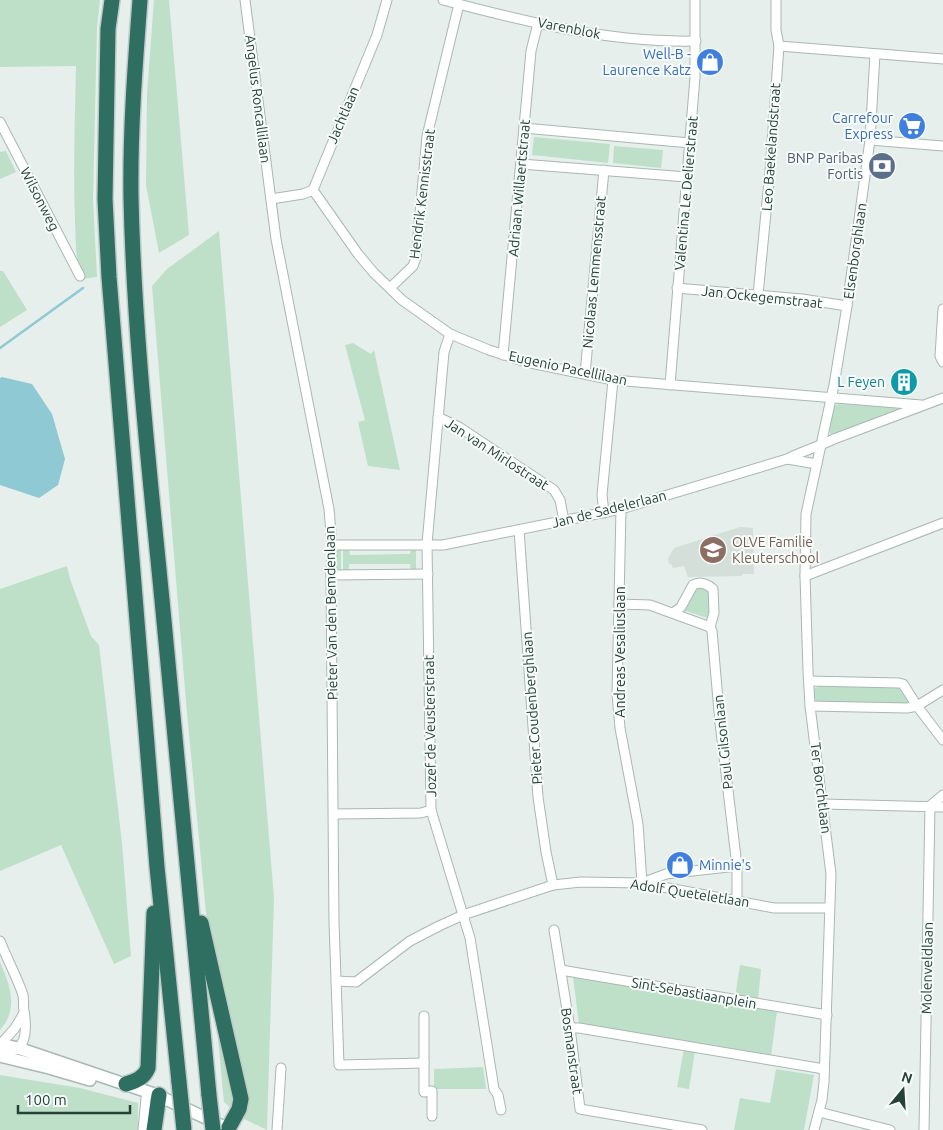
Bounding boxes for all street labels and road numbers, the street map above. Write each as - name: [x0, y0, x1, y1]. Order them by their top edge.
- street label: Varenblok: [536, 14, 602, 42]
- street label: Angelus Roncallilaan: [242, 34, 274, 164]
- street label: Leo Baekelandstraat: [759, 82, 783, 212]
- street label: Jachtlaan: [324, 84, 362, 146]
- street label: Valentina Le Delierstraat: [671, 115, 701, 271]
- street label: Adriaan Willaertstraat: [505, 118, 533, 257]
- street label: Hendrik Kennisstraat: [406, 128, 438, 260]
- street label: Wilsonweg: [17, 165, 63, 233]
- street label: Nicolaas Lemmensstraat: [579, 195, 609, 349]
- street label: Elsenborghlaan: [840, 202, 870, 300]
- street label: Jan Ockegemstraat: [701, 283, 824, 311]
- street label: Eugenio Pacellilaan: [507, 348, 629, 388]
- street label: Jan van Mirlostraat: [442, 415, 552, 494]
- street label: Jan de Sadelerlaan: [550, 487, 668, 531]
- street label: Pieter Van den Bemdenlaan: [321, 526, 341, 700]
- street label: Andreas Vesaliuslaan: [612, 586, 628, 718]
- street label: Pieter Coudenberghlaan: [519, 631, 545, 785]
- street label: Jozef de Veusterstraat: [421, 654, 439, 797]
- street label: Paul Gilsonlaan: [710, 694, 736, 790]
- street label: Ter Borchtlaan: [807, 741, 835, 835]
- street label: Adolf Queteletlaan: [629, 876, 751, 910]
- street label: Molenveldlaan: [918, 922, 936, 1014]
- street label: Sint-Sebastiaanplein: [630, 974, 758, 1012]
- street label: Bosmanstraat: [558, 1007, 586, 1096]

